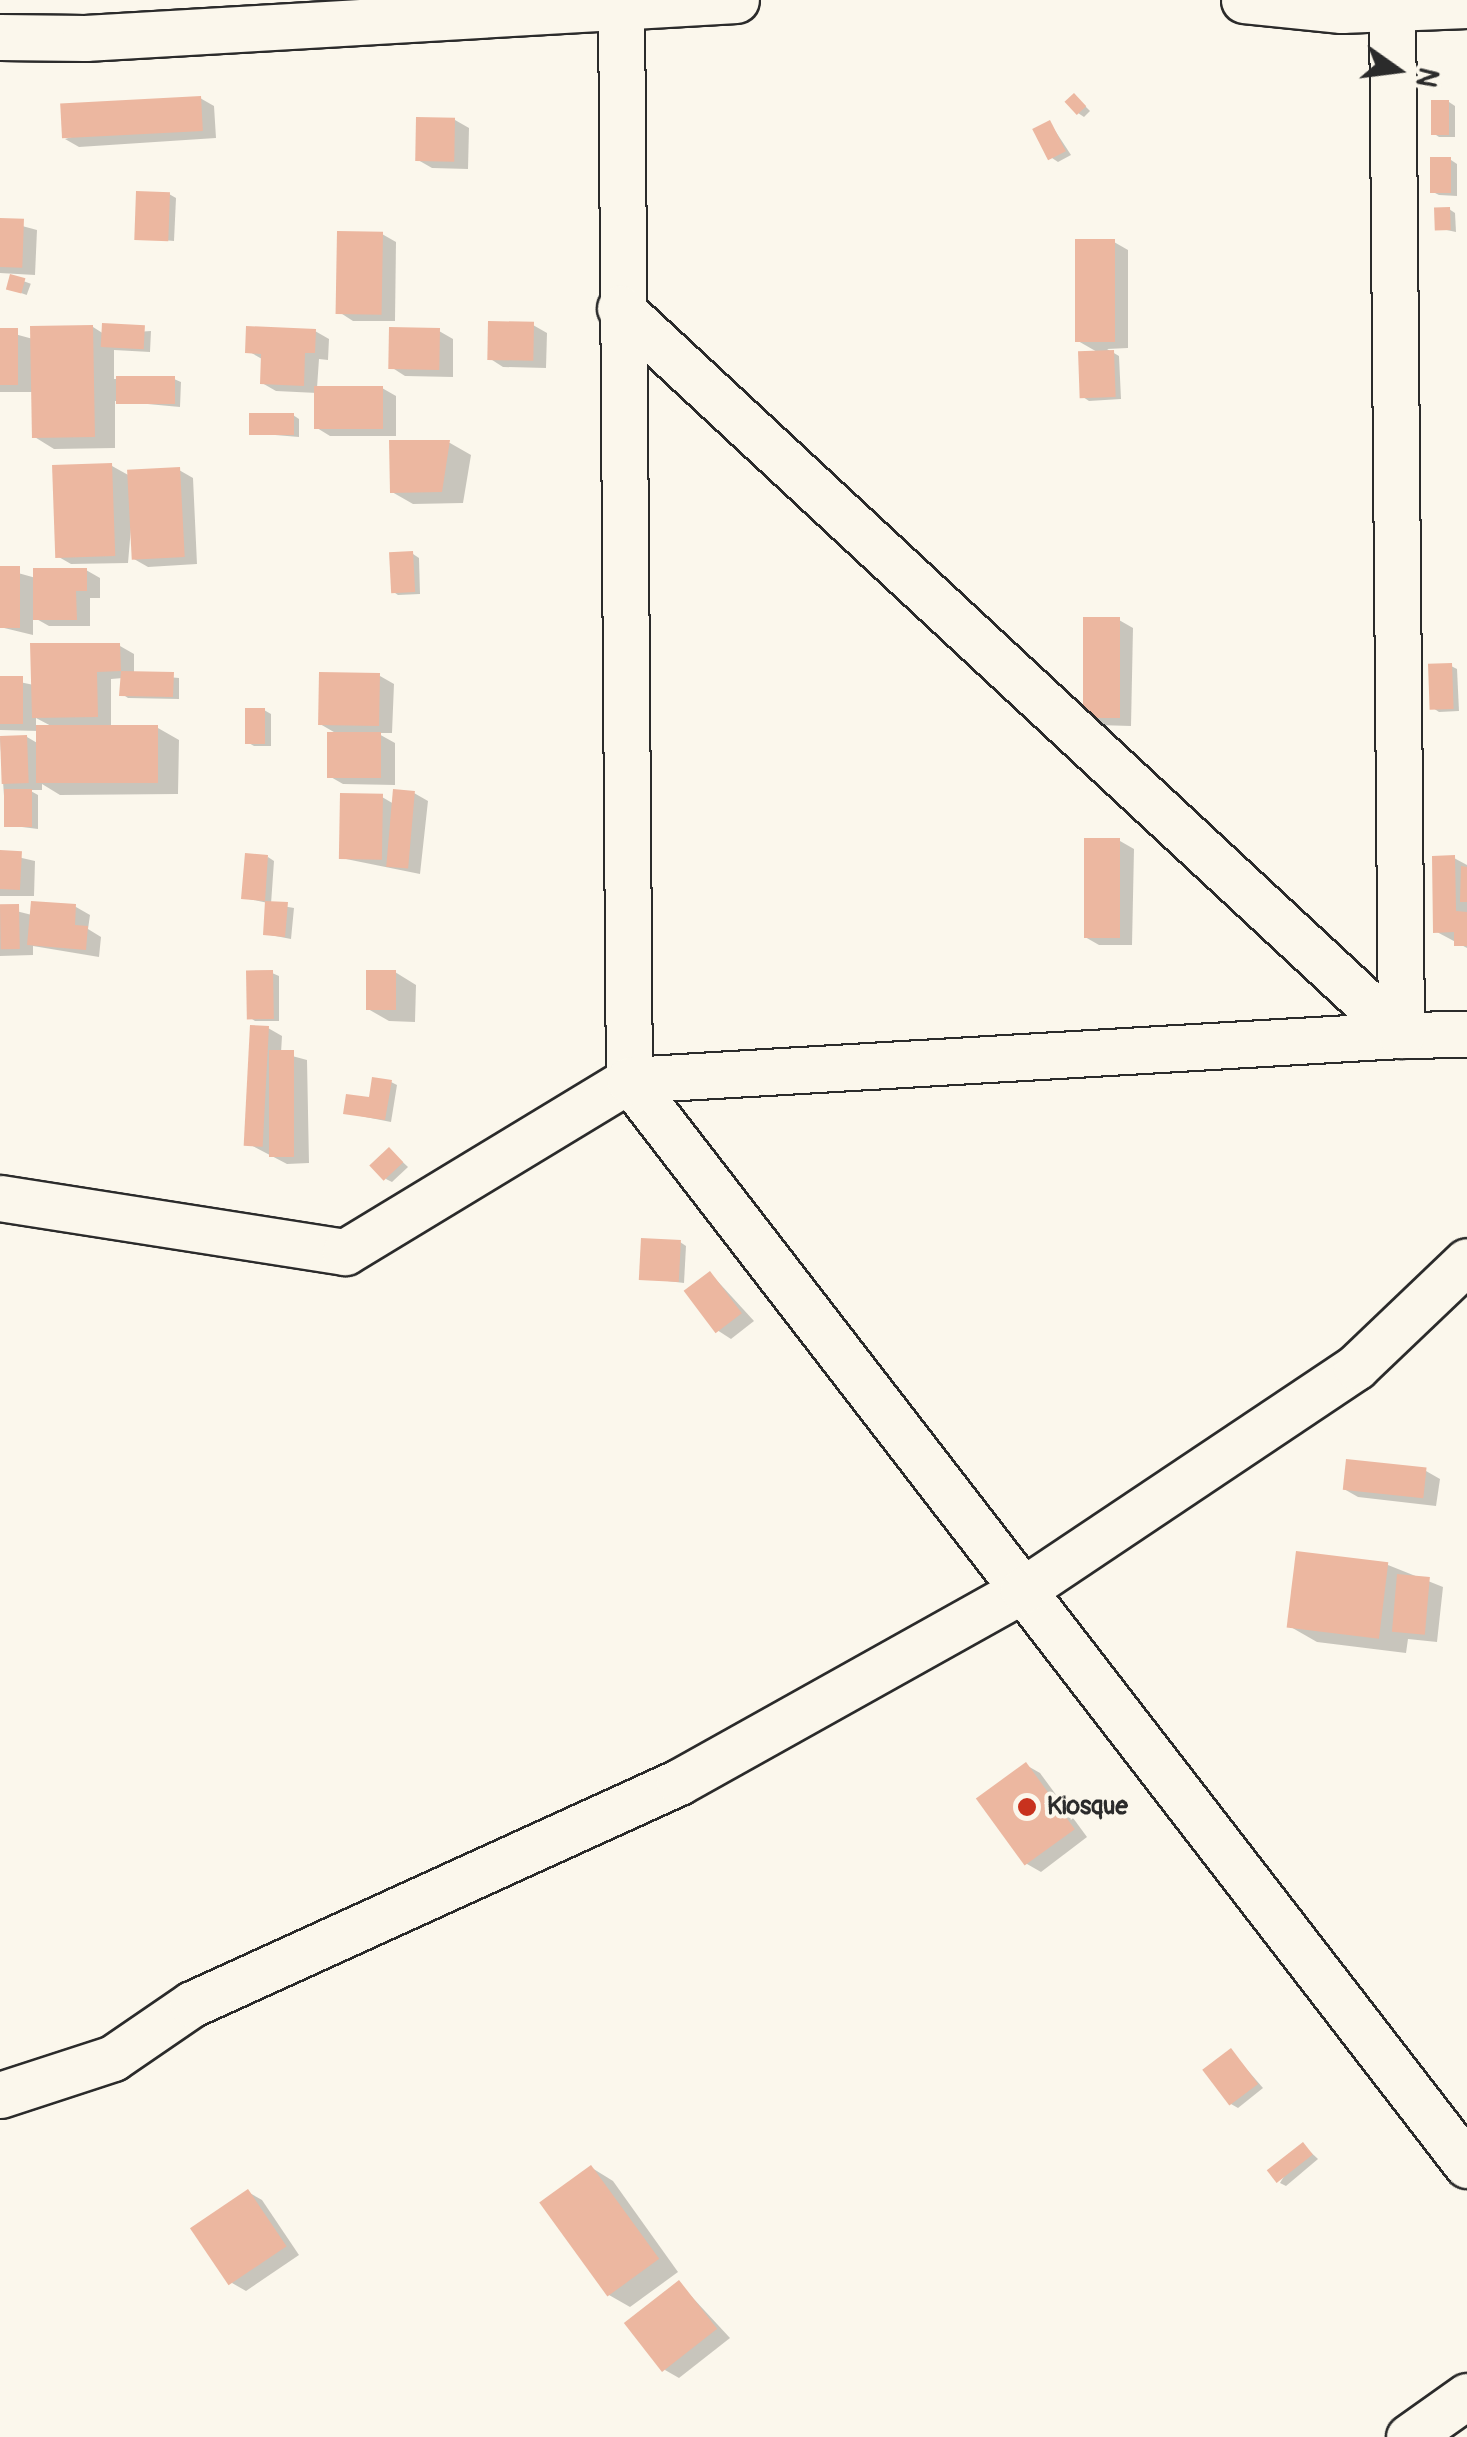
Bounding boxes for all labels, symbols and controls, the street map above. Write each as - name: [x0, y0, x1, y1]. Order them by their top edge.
- north arrow: [1347, 20, 1447, 120]
- text: N: [1407, 64, 1446, 91]
- place label: Kiosque: [1047, 1792, 1128, 1822]
- marker: Kiosque: [1016, 1796, 1038, 1818]

